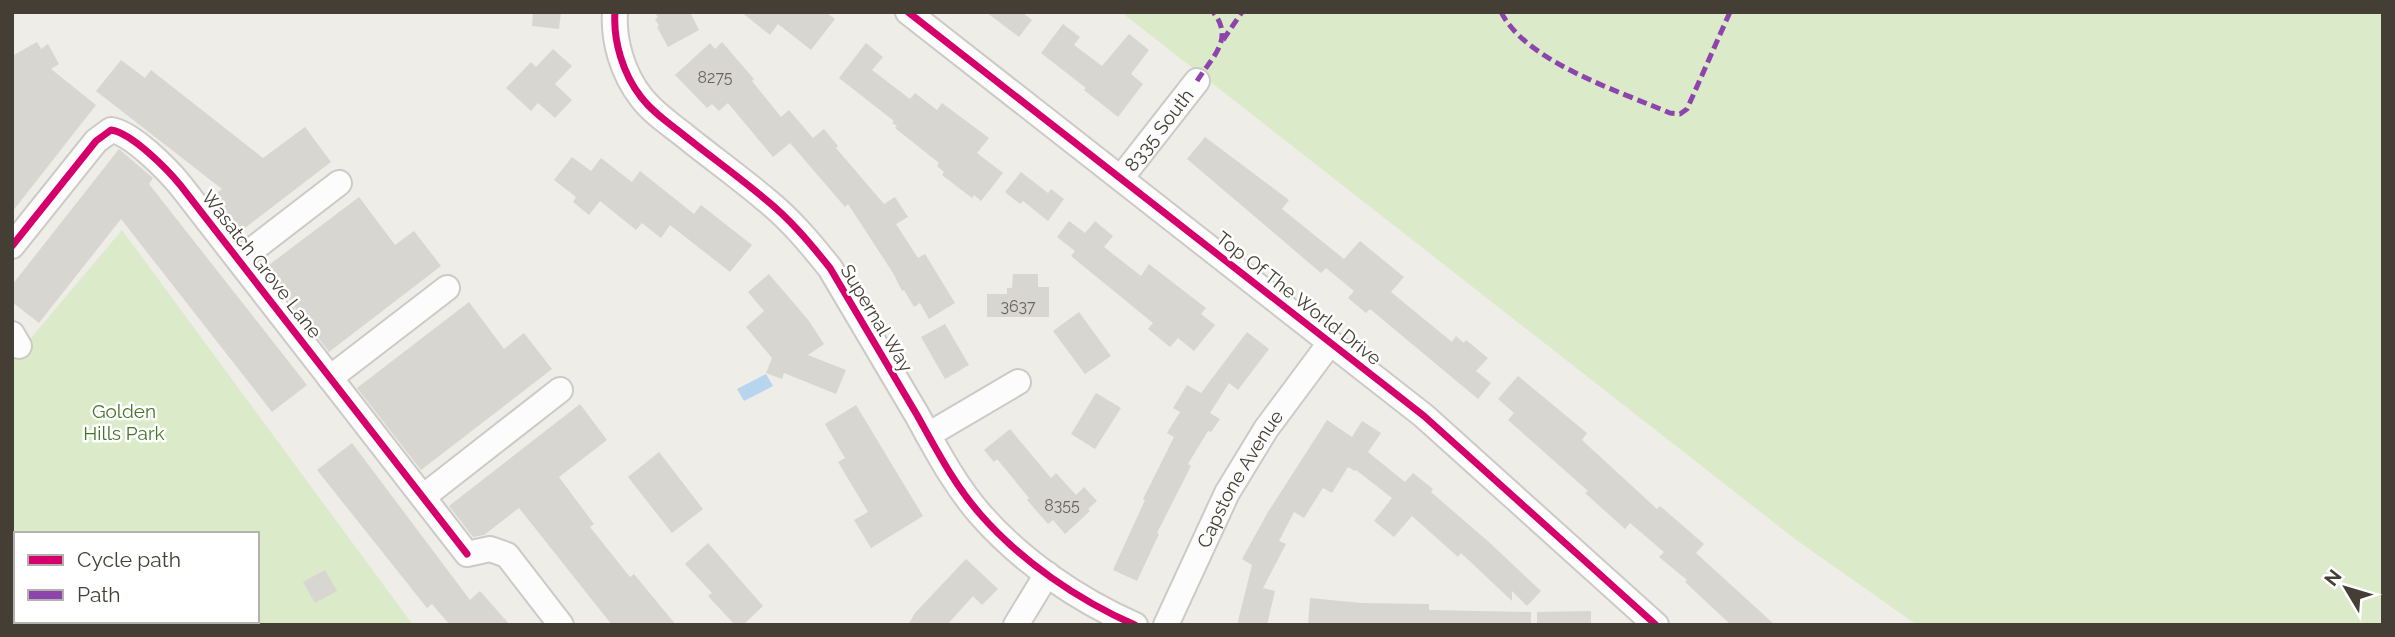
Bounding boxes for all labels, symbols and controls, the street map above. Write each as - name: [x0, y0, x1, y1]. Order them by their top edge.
- house number: 8275: [698, 68, 733, 87]
- street label: 8335 South: [1120, 84, 1198, 176]
- street label: Wasatch Grove Lane: [197, 186, 327, 342]
- street label: Top Of The World Drive: [1212, 227, 1386, 369]
- street label: Supernal Way: [836, 260, 918, 376]
- house number: 3637: [1000, 297, 1036, 316]
- park label: Golden Hills Park: [83, 400, 165, 444]
- street label: Capstone Avenue: [1192, 405, 1287, 551]
- house number: 8355: [1044, 496, 1080, 515]
- legend: [14, 532, 259, 623]
- text: Cycle path: [77, 547, 181, 572]
- north arrow: [2311, 553, 2381, 623]
- text: N: [2319, 565, 2346, 590]
- text: Path: [77, 582, 121, 607]

